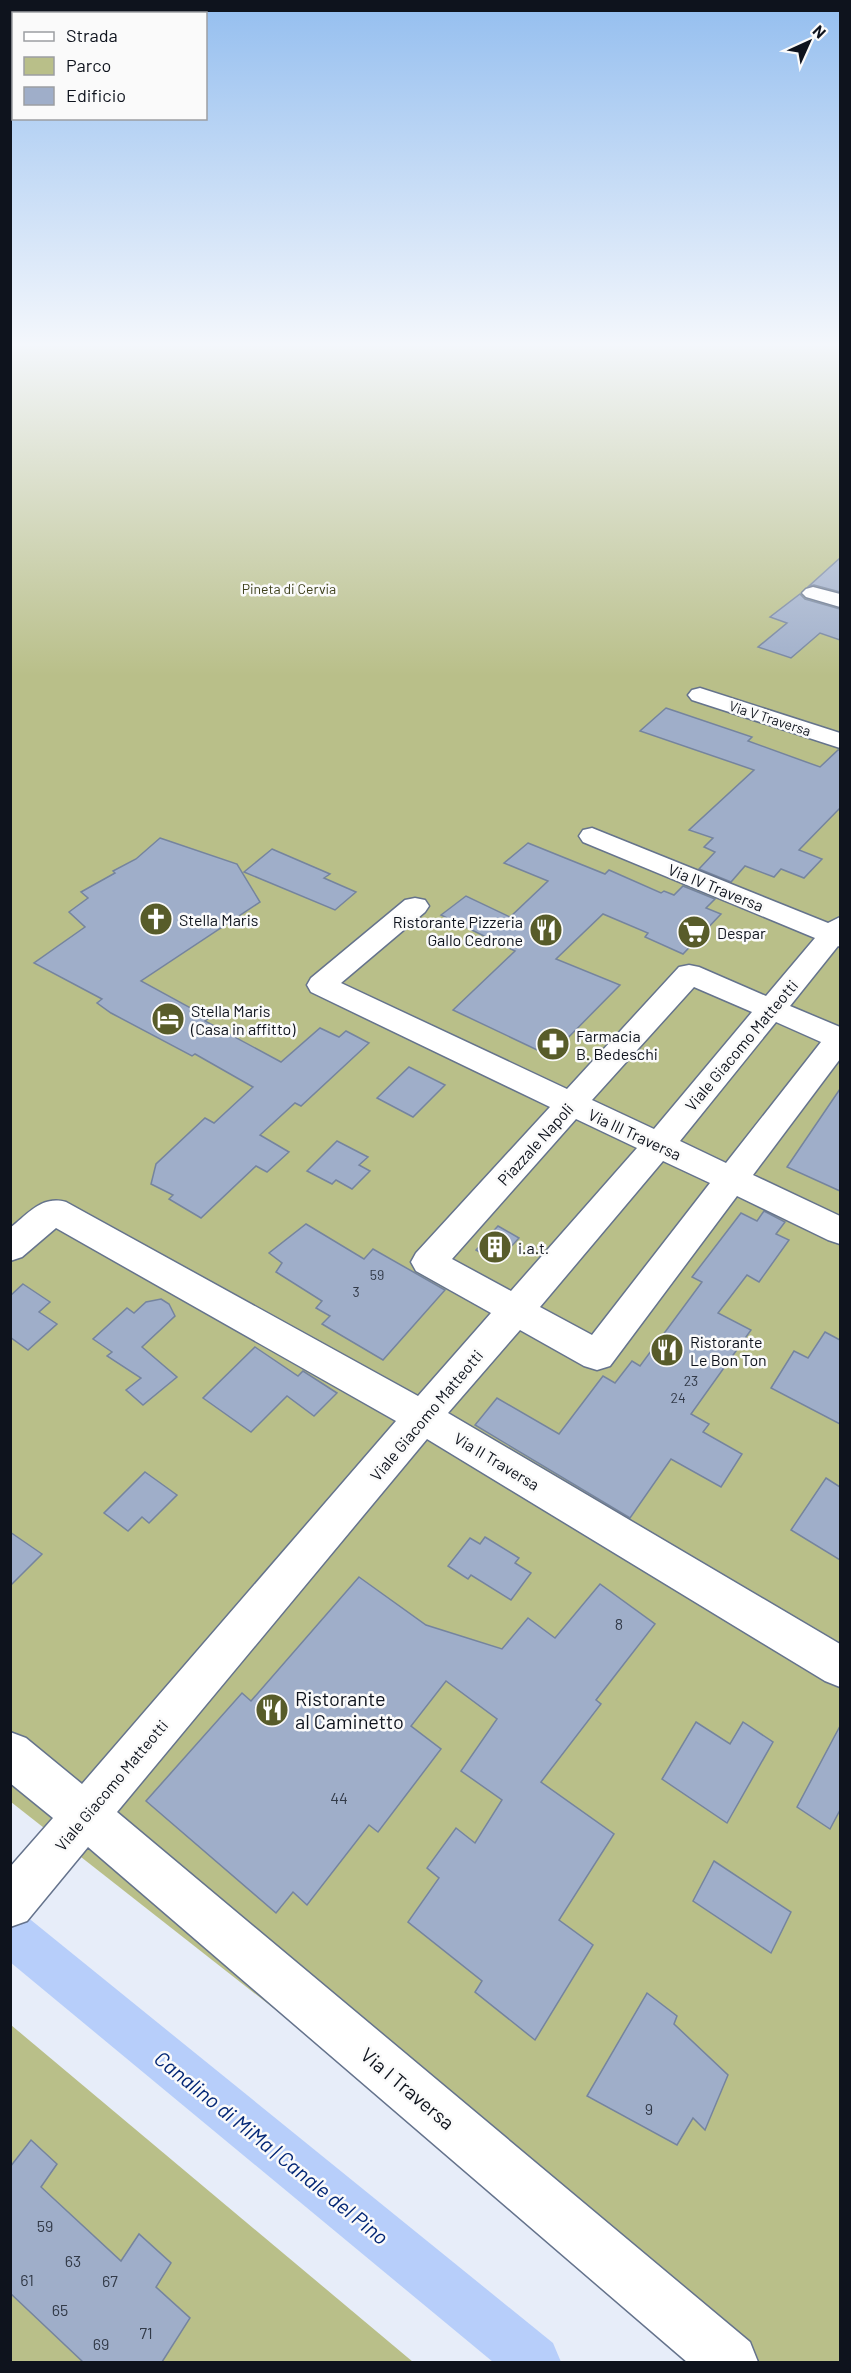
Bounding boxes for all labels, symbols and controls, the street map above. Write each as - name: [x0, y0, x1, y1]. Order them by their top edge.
- legend: [12, 12, 207, 120]
- north arrow: [779, 12, 839, 72]
- text: N: [809, 21, 830, 42]
- text: Strada: [66, 24, 118, 46]
- text: Parco: [66, 54, 111, 76]
- text: Edificio: [66, 84, 126, 106]
- park label: Pineta di Cervia: [242, 580, 336, 597]
- street label: Via V Traversa: [727, 697, 813, 739]
- street label: Via IV Traversa: [665, 859, 767, 915]
- church icon: Stella Maris: [138, 901, 174, 937]
- place label: Stella Maris: [179, 910, 258, 929]
- place label: Ristorante Pizzeria Gallo Cedrone: [393, 912, 523, 949]
- restaurant icon: Ristorante Pizzeria Gallo Cedrone: [528, 912, 564, 948]
- supermarket icon: Despar: [676, 914, 712, 950]
- place label: Despar: [717, 923, 766, 942]
- street label: Viale Giacomo Matteotti: [681, 976, 801, 1114]
- hotel icon: Stella Maris (Casa in affitto): [150, 1001, 186, 1037]
- place label: Stella Maris (Casa in affitto): [190, 1001, 296, 1038]
- pharmacy icon: Farmacia B. Bedeschi: [535, 1026, 571, 1062]
- place label: Farmacia B. Bedeschi: [576, 1026, 658, 1063]
- street label: Piazzale Napoli: [493, 1099, 577, 1189]
- street label: Via III Traversa: [586, 1104, 684, 1164]
- building icon: i.a.t.: [477, 1229, 513, 1265]
- place label: i.a.t.: [518, 1238, 549, 1257]
- house number: 59: [370, 1266, 384, 1283]
- house number: 3: [352, 1283, 360, 1300]
- restaurant icon: Ristorante Le Bon Ton: [649, 1332, 685, 1368]
- place label: Ristorante Le Bon Ton: [690, 1332, 767, 1369]
- street label: Viale Giacomo Matteotti: [366, 1346, 486, 1484]
- house number: 23: [684, 1372, 698, 1389]
- house number: 24: [670, 1389, 686, 1406]
- street label: Via II Traversa: [451, 1428, 543, 1494]
- house number: 8: [615, 1614, 623, 1633]
- place label: Ristorante al Caminetto: [295, 1686, 404, 1733]
- restaurant icon: Ristorante al Caminetto: [254, 1692, 290, 1728]
- street label: Viale Giacomo Matteotti: [51, 1716, 171, 1854]
- house number: 44: [330, 1788, 348, 1807]
- street label: Via I Traversa: [356, 2042, 460, 2134]
- water label: Canalino di MiMa | Canale del Pino: [150, 2045, 394, 2249]
- house number: 9: [645, 2099, 653, 2118]
- house number: 59: [37, 2216, 53, 2235]
- house number: 63: [65, 2251, 81, 2270]
- house number: 61: [20, 2270, 34, 2289]
- house number: 67: [102, 2271, 118, 2290]
- house number: 65: [52, 2300, 68, 2319]
- house number: 71: [139, 2323, 153, 2342]
- house number: 69: [93, 2334, 109, 2353]

